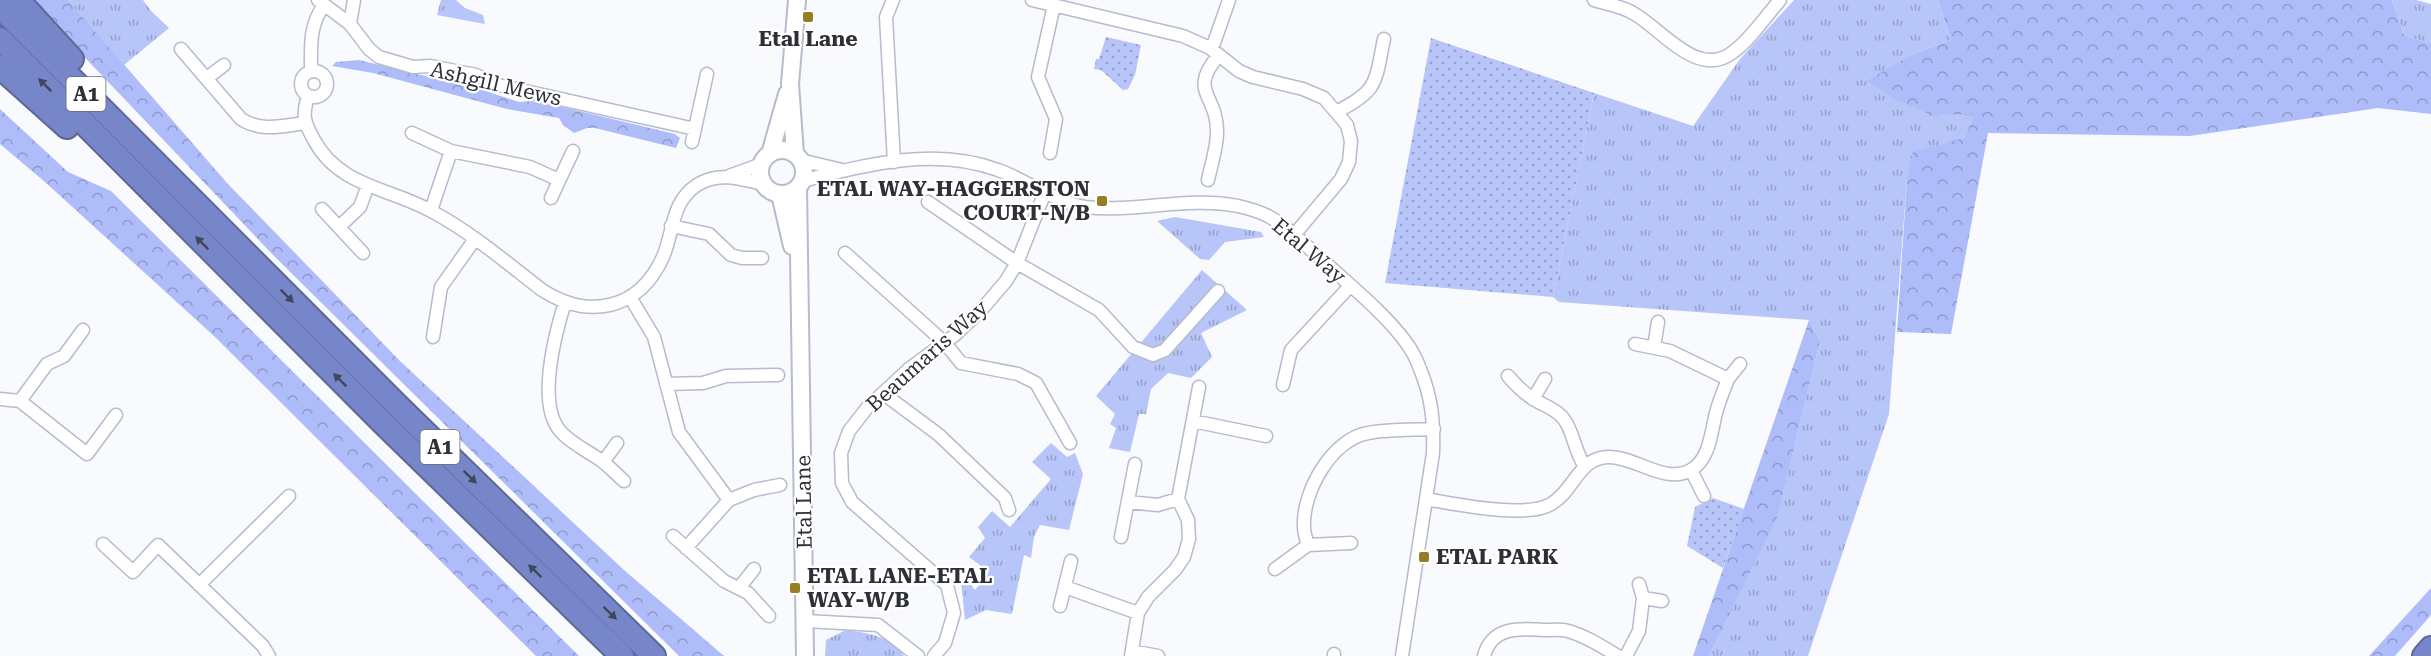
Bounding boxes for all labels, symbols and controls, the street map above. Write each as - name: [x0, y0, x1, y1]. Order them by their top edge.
- marker: Etal Lane: [801, 10, 815, 24]
- place label: Etal Lane: [758, 27, 858, 51]
- street label: Ashgill Mews: [428, 57, 564, 111]
- one-way arrow: [38, 77, 52, 92]
- road number: A1: [66, 77, 106, 111]
- place label: ETAL WAY-HAGGERSTON COURT-N/B: [817, 177, 1090, 225]
- marker: ETAL WAY-HAGGERSTON COURT-N/B: [1095, 194, 1109, 208]
- street label: Etal Way: [1268, 213, 1351, 289]
- one-way arrow: [195, 236, 210, 250]
- one-way arrow: [279, 288, 293, 302]
- street label: Beaumaris Way: [861, 295, 993, 417]
- one-way arrow: [334, 374, 348, 388]
- road number: A1: [420, 430, 460, 464]
- street label: Etal Lane: [791, 455, 817, 549]
- one-way arrow: [463, 470, 478, 484]
- place label: ETAL PARK: [1436, 545, 1559, 569]
- marker: ETAL PARK: [1417, 550, 1431, 564]
- one-way arrow: [527, 564, 542, 578]
- place label: ETAL LANE-ETAL WAY-W/B: [807, 564, 992, 612]
- marker: ETAL LANE-ETAL WAY-W/B: [788, 581, 802, 595]
- one-way arrow: [602, 606, 617, 620]

